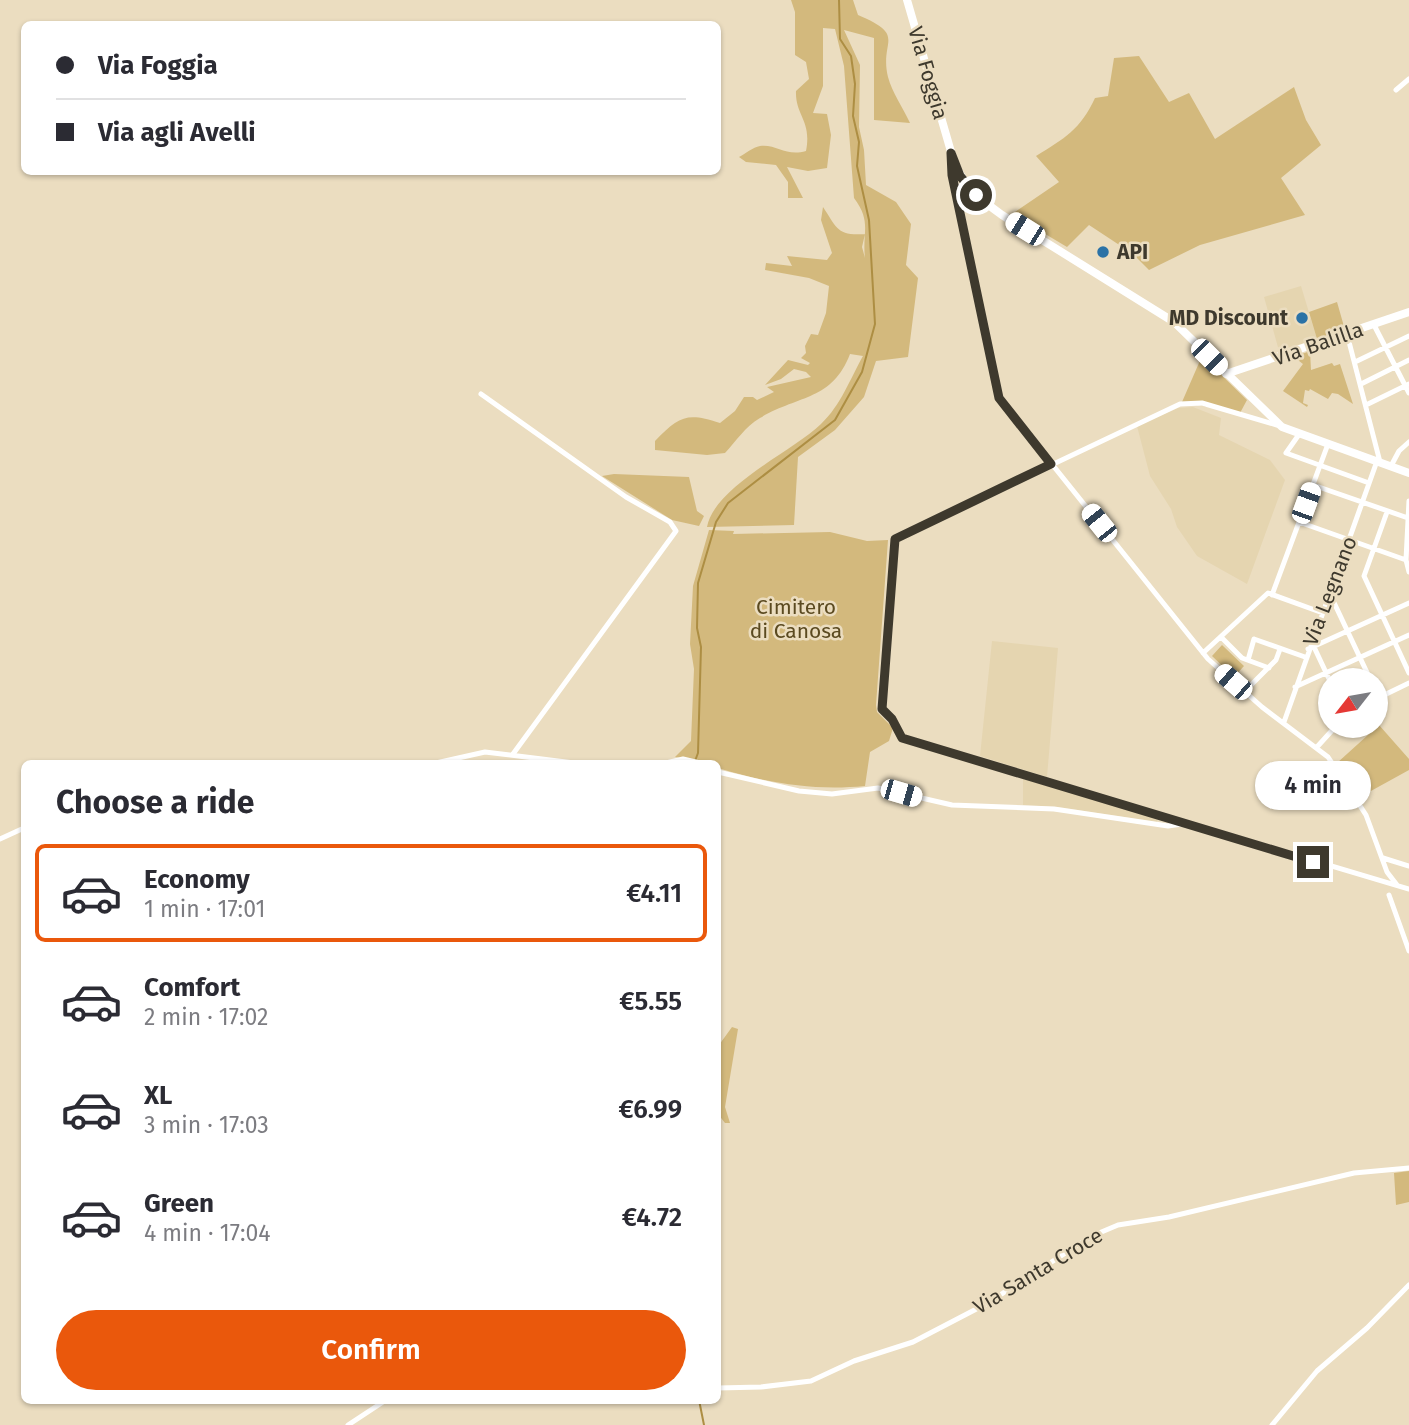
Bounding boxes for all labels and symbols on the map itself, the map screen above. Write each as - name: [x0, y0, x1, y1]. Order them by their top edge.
- street label: Via Foggia: [902, 23, 954, 123]
- route start: [960, 179, 992, 211]
- car: [1002, 209, 1049, 249]
- place label: API: [1116, 239, 1148, 265]
- marker: API: [1095, 244, 1111, 260]
- place label: MD Discount: [1169, 305, 1289, 331]
- marker: MD Discount: [1294, 310, 1310, 326]
- street label: Via Balilla: [1269, 316, 1367, 372]
- car: [1187, 335, 1232, 379]
- car: [1289, 480, 1324, 526]
- car: [1078, 500, 1121, 546]
- street label: Via Legnano: [1297, 533, 1363, 649]
- park label: Cimitero di Canosa: [750, 594, 842, 644]
- car: [1211, 660, 1256, 704]
- north arrow: [1318, 668, 1388, 738]
- callout: 4 min: [1255, 760, 1371, 810]
- car: [878, 777, 925, 809]
- route end: [1297, 846, 1329, 878]
- street label: Via Santa Croce: [969, 1222, 1107, 1320]

